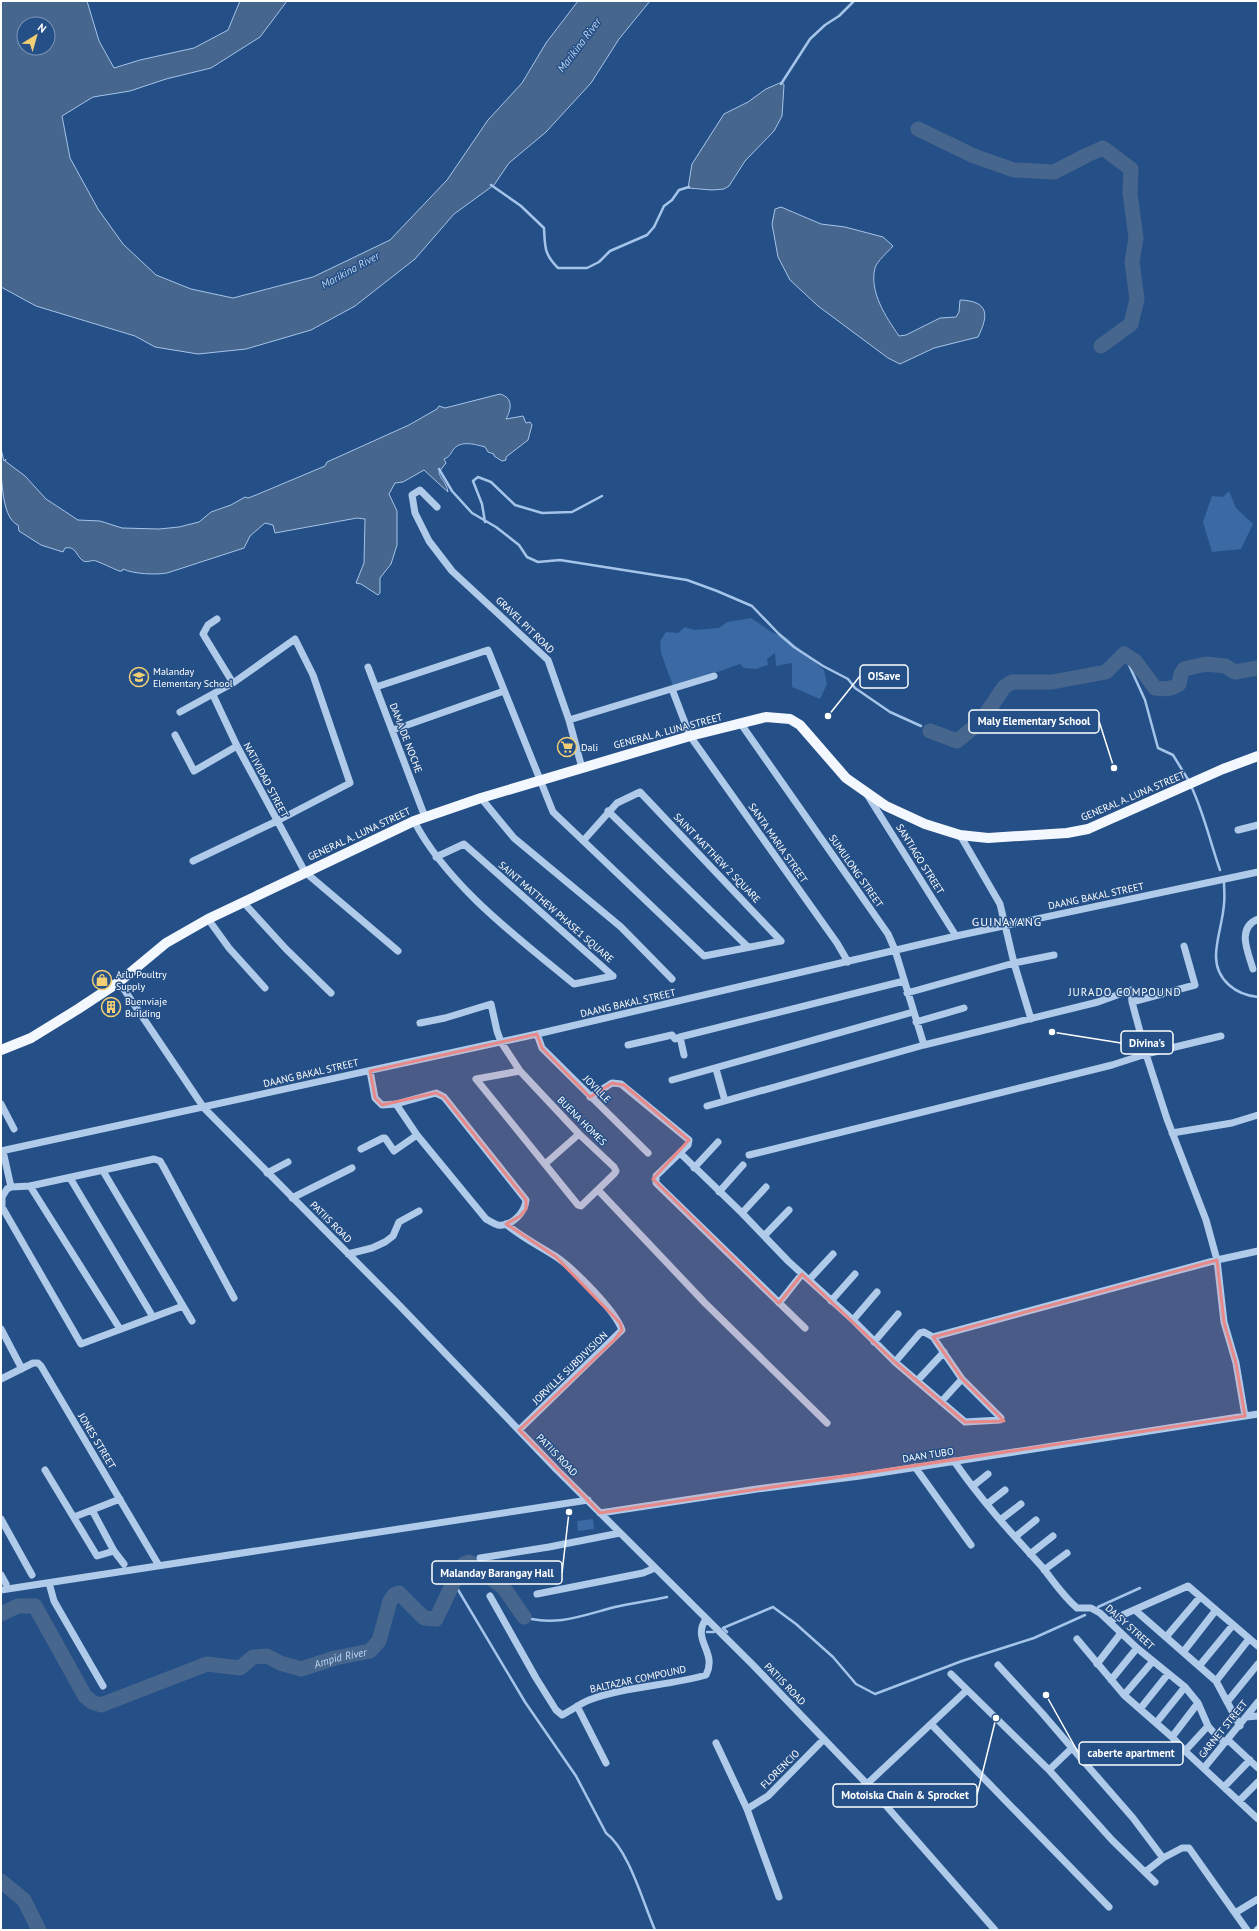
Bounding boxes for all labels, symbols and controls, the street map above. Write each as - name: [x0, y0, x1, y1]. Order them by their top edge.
- water label: Marikina River: [554, 14, 605, 75]
- north arrow: [16, 16, 56, 56]
- text: N: [35, 20, 49, 36]
- water label: Marikina River: [319, 248, 383, 292]
- street label: GRAVEL PIT ROAD: [493, 594, 557, 656]
- place label: Malanday Elementary School: [153, 665, 233, 690]
- callout: O!Save: [860, 665, 908, 688]
- school or university icon: Malanday Elementary School: [128, 666, 150, 688]
- text: O!Save: [868, 669, 901, 683]
- street label: DAMA DE NOCHE: [387, 701, 425, 775]
- street label: GENERAL A. LUNA STREET: [612, 710, 724, 752]
- callout: Maly Elementary School: [969, 710, 1099, 733]
- text: Maly Elementary School: [978, 714, 1091, 728]
- supermarket icon: Dali: [556, 736, 578, 758]
- street label: NATIVIDAD STREET: [241, 740, 292, 820]
- place label: Dali: [581, 741, 598, 754]
- street label: GENERAL A. LUNA STREET: [1079, 768, 1187, 824]
- street label: SANTA MARIA STREET: [746, 800, 811, 886]
- street label: GENERAL A. LUNA STREET: [306, 804, 413, 864]
- street label: SAINT MATTHEW 2 SQUARE: [671, 810, 763, 906]
- street label: SANTIAGO STREET: [893, 821, 947, 897]
- street label: SUMULONG STREET: [826, 832, 886, 910]
- street label: SAINT MATTHEW PHASE1 SQUARE: [496, 858, 616, 966]
- street label: DAANG BAKAL STREET: [1047, 879, 1145, 912]
- district label: GUINAYANG: [972, 914, 1042, 929]
- place label: Arlu Poultry Supply: [116, 968, 167, 993]
- shop icon: Arlu Poultry Supply: [91, 969, 113, 991]
- district label: JURADO COMPOUND: [1067, 985, 1182, 999]
- street label: DAANG BAKAL STREET: [579, 986, 677, 1020]
- place label: Buenviaje Building: [125, 995, 167, 1020]
- building icon: Buenviaje Building: [100, 996, 122, 1018]
- callout: Divina's: [1121, 1031, 1173, 1054]
- text: Divina's: [1129, 1036, 1165, 1050]
- street label: DAANG BAKAL STREET: [262, 1056, 360, 1090]
- street label: JOVILLE: [580, 1072, 614, 1106]
- street label: BUENA HOMES: [555, 1094, 609, 1148]
- street label: PATIIS ROAD: [307, 1198, 355, 1246]
- street label: JORVILLE SUBDIVISION: [529, 1329, 610, 1408]
- street label: JONES STREET: [75, 1410, 119, 1472]
- street label: PATIIS ROAD: [534, 1431, 580, 1479]
- street label: DAAN TUBO: [901, 1445, 955, 1465]
- callout: Malanday Barangay Hall: [432, 1561, 562, 1584]
- text: Malanday Barangay Hall: [440, 1566, 554, 1580]
- street label: DAISY STREET: [1103, 1602, 1158, 1653]
- water label: Ampid River: [311, 1645, 369, 1672]
- street label: PATIIS ROAD: [762, 1660, 808, 1708]
- street label: BALTAZAR COMPOUND: [589, 1662, 687, 1696]
- street label: GARNET STREET: [1196, 1697, 1251, 1761]
- callout: caberte apartment: [1079, 1742, 1183, 1765]
- text: caberte apartment: [1087, 1746, 1175, 1760]
- street label: FLORENCIO: [758, 1747, 802, 1791]
- callout: Motoiska Chain & Sprocket: [833, 1784, 977, 1807]
- text: Motoiska Chain & Sprocket: [841, 1788, 969, 1802]

